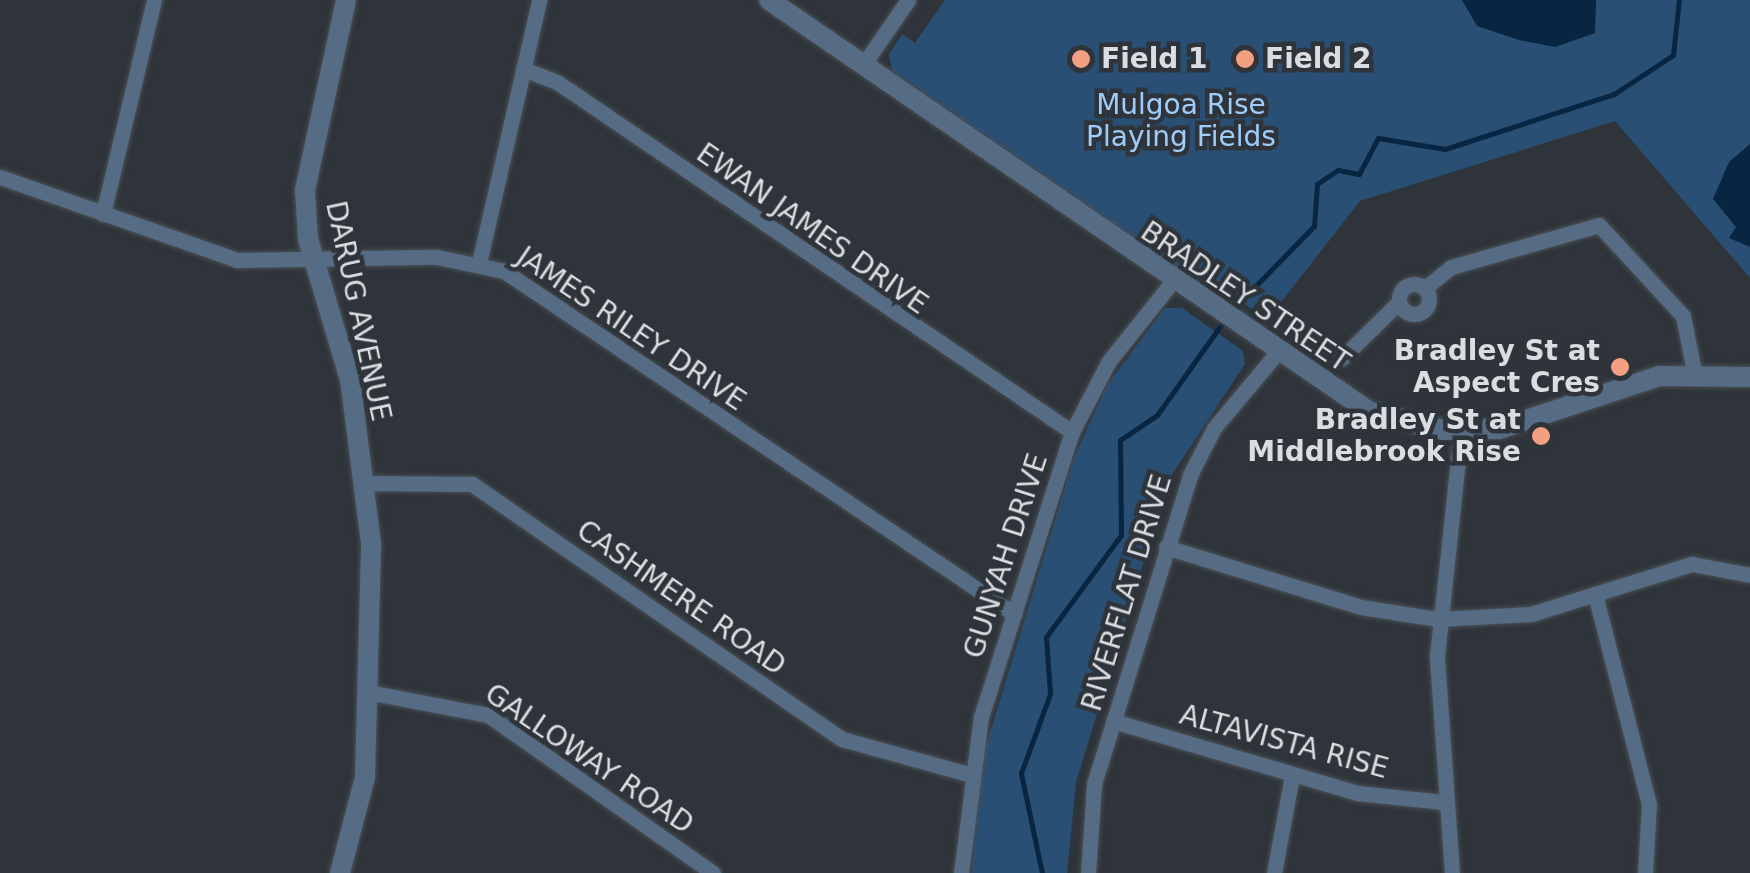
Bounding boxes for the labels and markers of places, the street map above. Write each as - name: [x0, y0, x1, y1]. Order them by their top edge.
- place label: Field 1: [1101, 42, 1208, 76]
- place label: Field 2: [1265, 42, 1372, 76]
- marker: Field 1: [1070, 48, 1092, 70]
- marker: Field 2: [1234, 48, 1256, 70]
- place label: Bradley St at Aspect Cres: [1394, 334, 1600, 400]
- marker: Bradley St at Aspect Cres: [1609, 356, 1631, 378]
- place label: Bradley St at Middlebrook Rise: [1247, 403, 1521, 469]
- marker: Bradley St at Middlebrook Rise: [1530, 425, 1552, 447]

